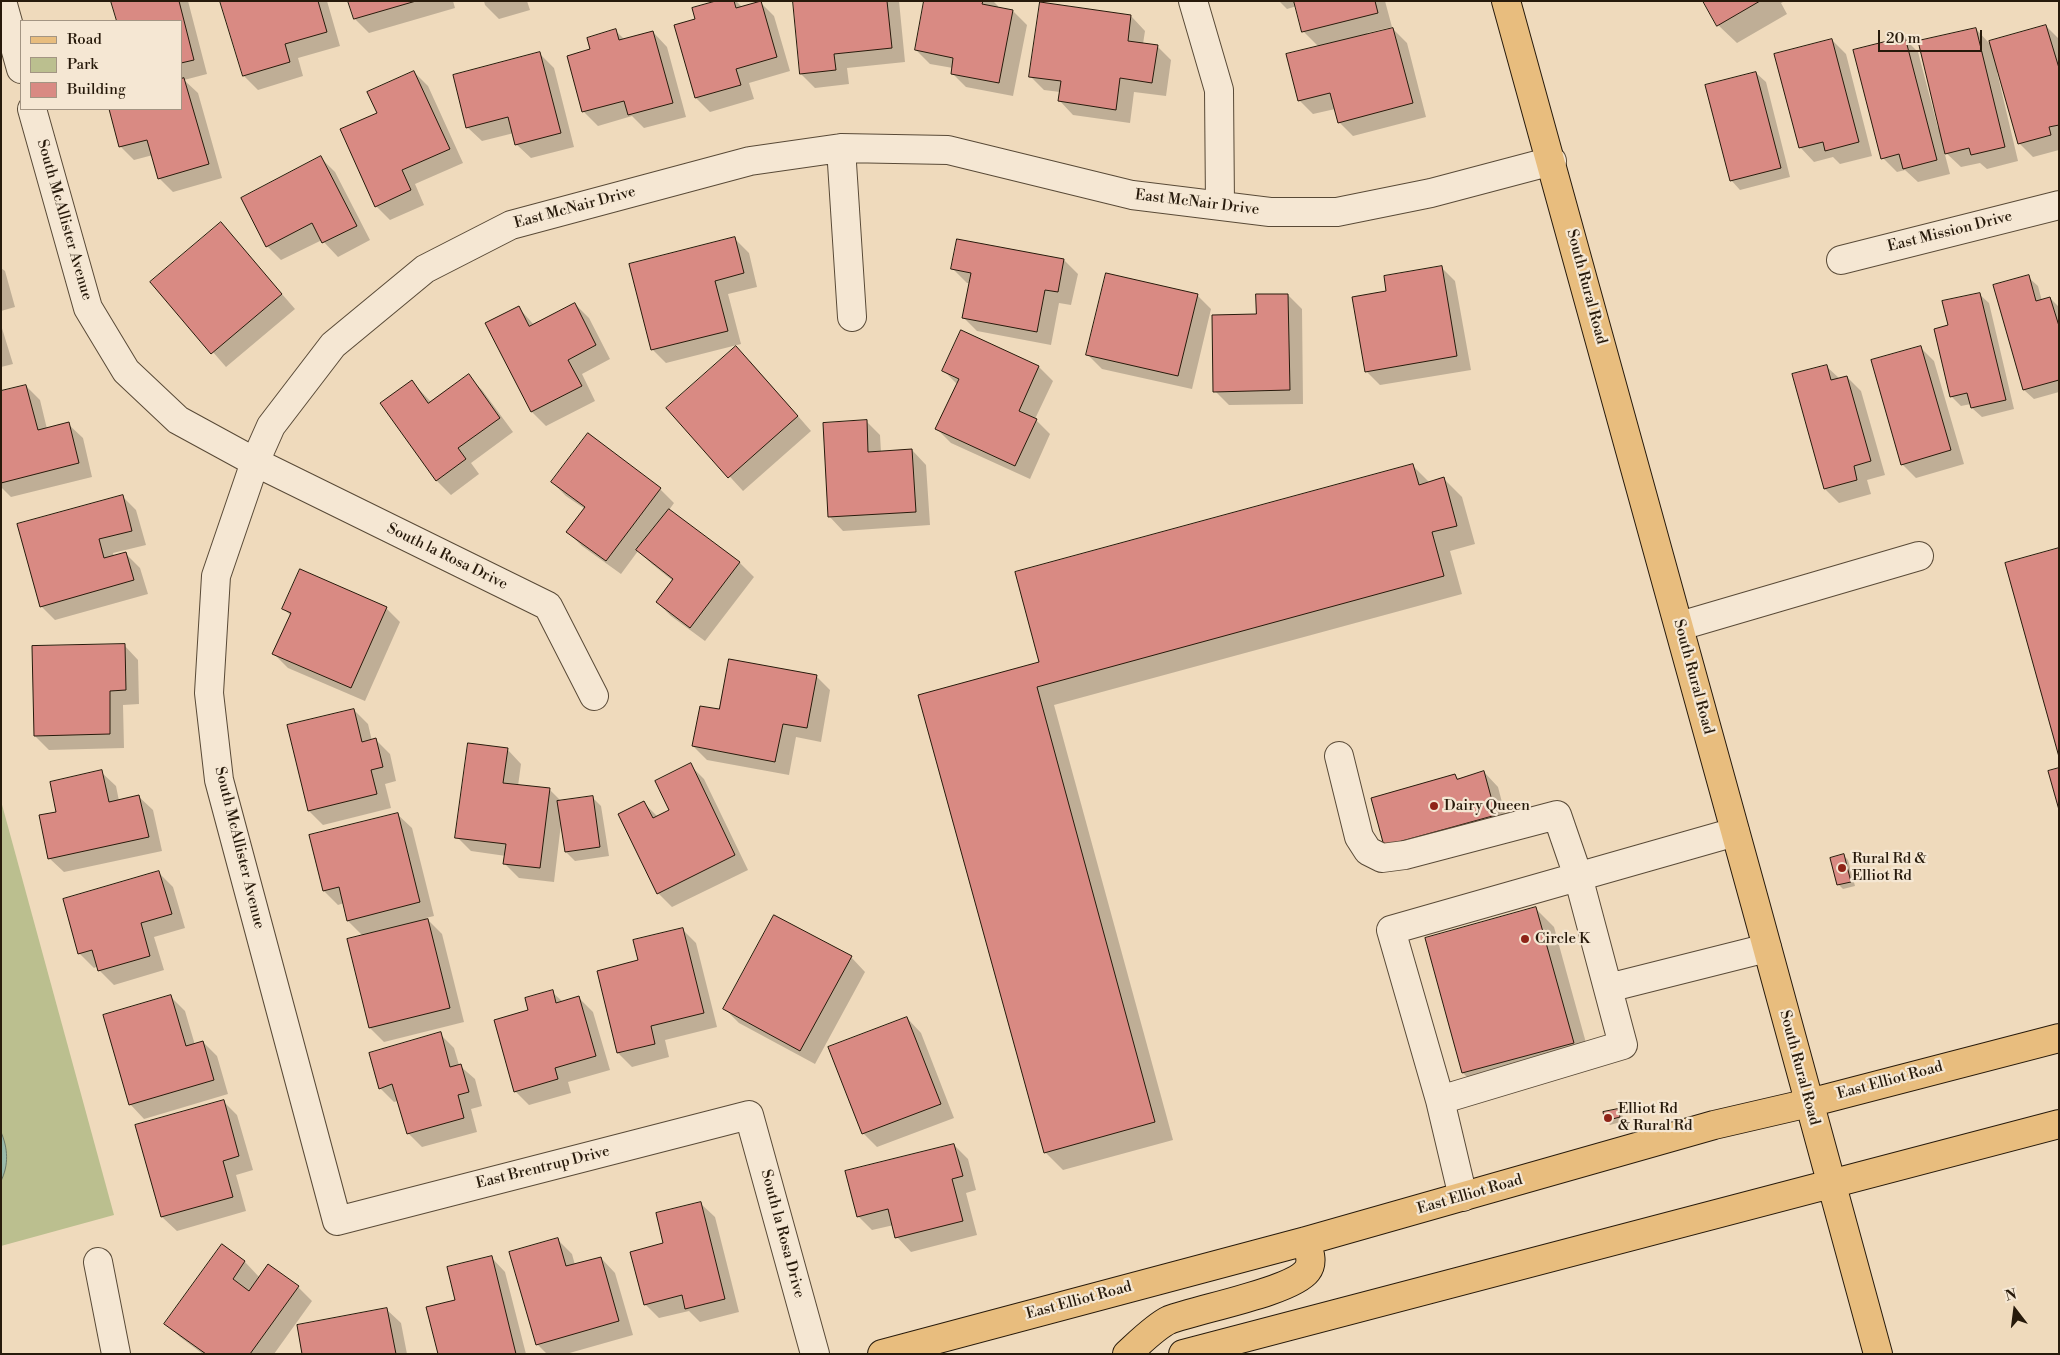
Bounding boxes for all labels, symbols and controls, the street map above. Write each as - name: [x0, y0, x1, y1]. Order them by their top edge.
- legend: [20, 20, 182, 110]
- scale bar: [1880, 20, 1984, 52]
- text: 20 m: [1886, 29, 1921, 48]
- text: Road: [67, 30, 102, 49]
- text: Park: [67, 55, 98, 74]
- text: Building: [67, 80, 126, 99]
- street label: South McAllister Avenue: [32, 137, 96, 303]
- street label: East McNair Drive: [512, 183, 638, 233]
- street label: East McNair Drive: [1134, 186, 1260, 220]
- street label: East Mission Drive: [1886, 208, 2014, 256]
- street label: South Rural Road: [1562, 228, 1610, 346]
- street label: South la Rosa Drive: [384, 520, 510, 594]
- street label: South Rural Road: [1669, 618, 1717, 736]
- street label: South McAllister Avenue: [210, 765, 268, 931]
- place label: Dairy Queen: [1444, 797, 1530, 815]
- marker: Dairy Queen: [1428, 800, 1440, 812]
- place label: Rural Rd & Elliot Rd: [1852, 850, 1926, 885]
- marker: Rural Rd & Elliot Rd: [1836, 862, 1848, 874]
- place label: Circle K: [1535, 930, 1590, 948]
- marker: Circle K: [1519, 933, 1531, 945]
- street label: South Rural Road: [1775, 1009, 1823, 1127]
- street label: East Elliot Road: [1835, 1058, 1945, 1104]
- place label: Elliot Rd & Rural Rd: [1618, 1100, 1692, 1135]
- marker: Elliot Rd & Rural Rd: [1602, 1112, 1614, 1124]
- street label: East Brentrup Drive: [474, 1143, 612, 1193]
- street label: South la Rosa Drive: [756, 1168, 808, 1300]
- street label: East Elliot Road: [1415, 1171, 1525, 1219]
- street label: East Elliot Road: [1024, 1278, 1134, 1324]
- north arrow: [1990, 1285, 2040, 1335]
- text: N: [2003, 1285, 2019, 1306]

